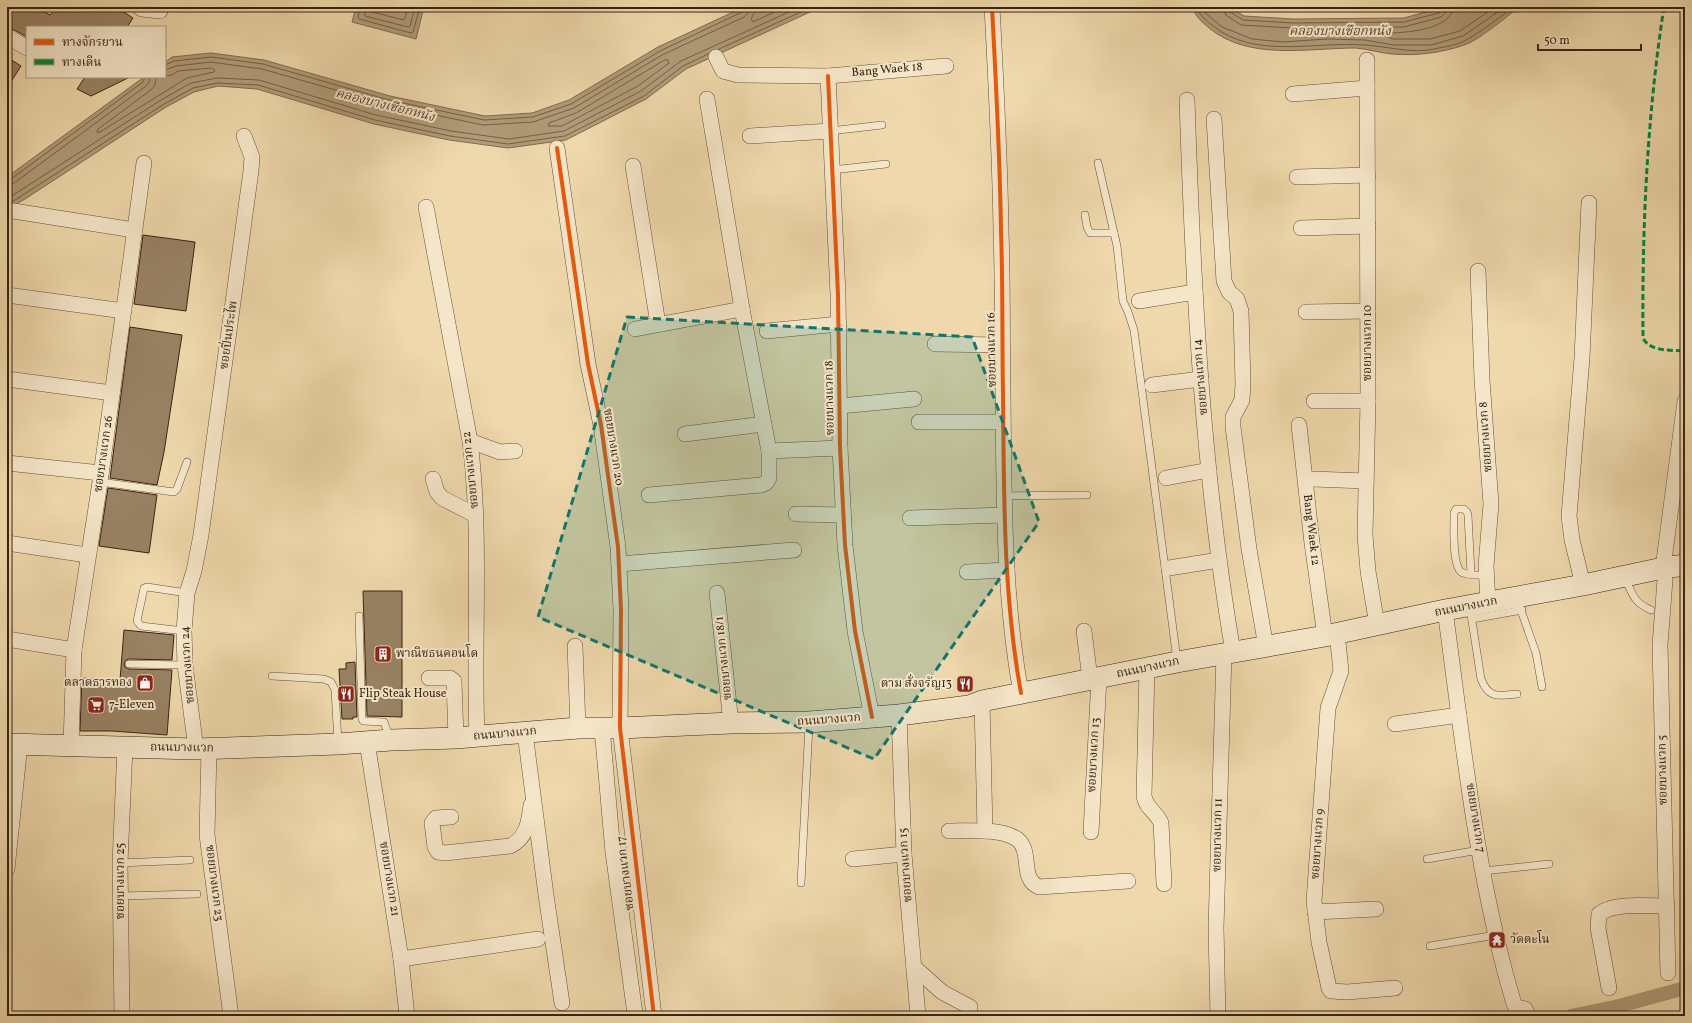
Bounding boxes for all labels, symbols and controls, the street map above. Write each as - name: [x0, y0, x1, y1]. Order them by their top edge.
- water label: คลองบางเชือกหนัง: [1289, 23, 1391, 41]
- legend: [26, 26, 166, 78]
- scale bar: [1538, 26, 1641, 52]
- text: 50 m: [1544, 33, 1570, 49]
- text: ทางจักรยาน: [62, 35, 123, 51]
- text: ทางเดิน: [62, 55, 101, 71]
- street label: Bang Waek 18: [851, 59, 923, 81]
- water label: คลองบางเชือกหนัง: [333, 85, 437, 127]
- street label: ซอยปิ่นประไพ: [214, 299, 242, 370]
- street label: ซอยบางแวก 10: [1360, 305, 1376, 381]
- street label: ซอยบางแวก 16: [983, 312, 1001, 388]
- street label: ซอยบางแวก 14: [1190, 338, 1212, 416]
- street label: ซอยบางแวก 18: [821, 360, 839, 436]
- street label: ซอยบางแวก 8: [1476, 401, 1496, 473]
- street label: ซอยบางแวก 20: [599, 407, 627, 487]
- street label: ซอยบางแวก 26: [91, 415, 117, 493]
- street label: ซอยบางแวก 22: [459, 431, 483, 509]
- street label: Bang Waek 12: [1299, 493, 1323, 567]
- street label: ถนนบางแวก: [1433, 593, 1499, 621]
- street label: ซอยบางแวก 18/1: [712, 615, 736, 701]
- street label: ซอยบางแวก 24: [177, 626, 199, 704]
- building icon: พาณิชธนคอนโด: [373, 644, 393, 664]
- place label: พาณิชธนคอนโด: [396, 644, 478, 662]
- street label: ถนนบางแวก: [1115, 654, 1181, 682]
- shop icon: ตลาดธารทอง: [135, 673, 155, 693]
- place label: ตาม สั่งจรัญ13: [881, 674, 952, 692]
- restaurant icon: ตาม สั่งจรัญ13: [955, 674, 975, 694]
- place label: ตลาดธารทอง: [64, 675, 132, 691]
- restaurant icon: Flip Steak House: [336, 684, 356, 704]
- place label: Flip Steak House: [359, 686, 447, 702]
- supermarket icon: 7-Eleven: [86, 695, 106, 715]
- place label: 7-Eleven: [109, 697, 154, 713]
- street label: ถนนบางแวก: [797, 710, 861, 730]
- street label: ซอยบางแวก 13: [1084, 717, 1104, 793]
- street label: ถนนบางแวก: [472, 723, 538, 745]
- street label: ซอยบางแวก 5: [1654, 734, 1672, 805]
- street label: ถนนบางแวก: [150, 739, 214, 757]
- street label: ซอยบางแวก 7: [1462, 782, 1488, 854]
- street label: ซอยบางแวก 11: [1209, 798, 1227, 872]
- street label: ซอยบางแวก 9: [1308, 808, 1328, 880]
- street label: ซอยบางแวก 15: [895, 827, 917, 903]
- street label: ซอยบางแวก 17: [613, 835, 639, 911]
- street label: ซอยบางแวก 21: [375, 840, 403, 918]
- street label: ซอยบางแวก 25: [113, 842, 129, 919]
- street label: ซอยบางแวก 23: [201, 844, 227, 922]
- temple icon: วัดตะโน: [1487, 930, 1507, 950]
- place label: วัดตะโน: [1510, 930, 1550, 948]

